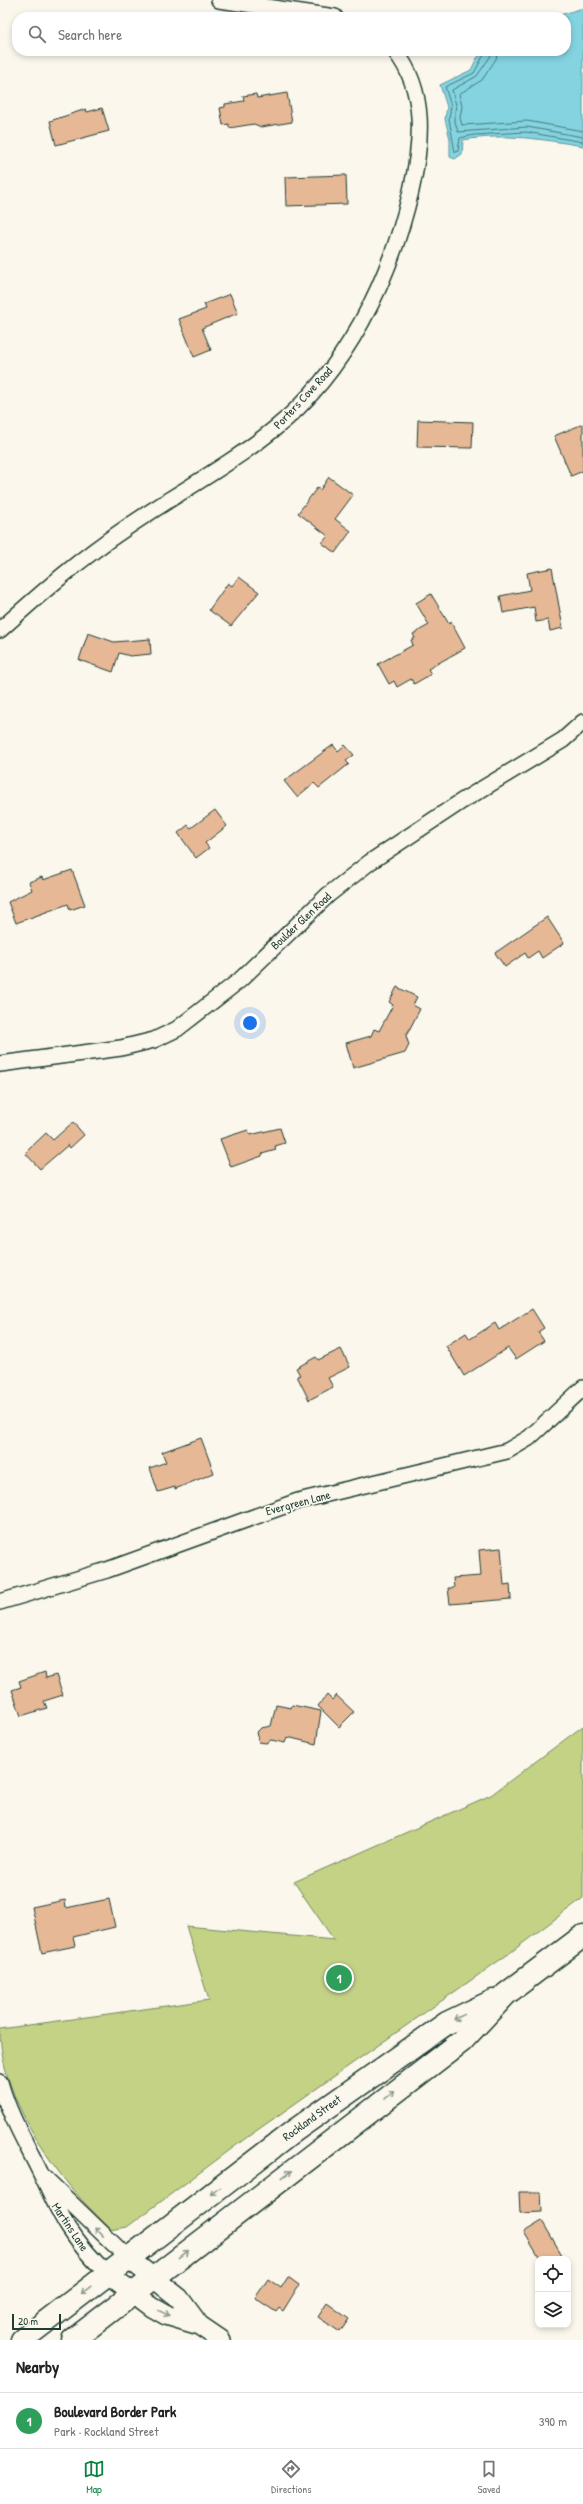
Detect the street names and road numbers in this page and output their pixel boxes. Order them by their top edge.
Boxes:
street label: Porters Cove Road [269,363,336,433]
street label: Boulder Glen Road [267,888,335,953]
street label: Evergreen Lane [264,1486,332,1519]
street label: Rockland Street [279,2090,345,2145]
street label: Martins Lane [48,2199,93,2255]

